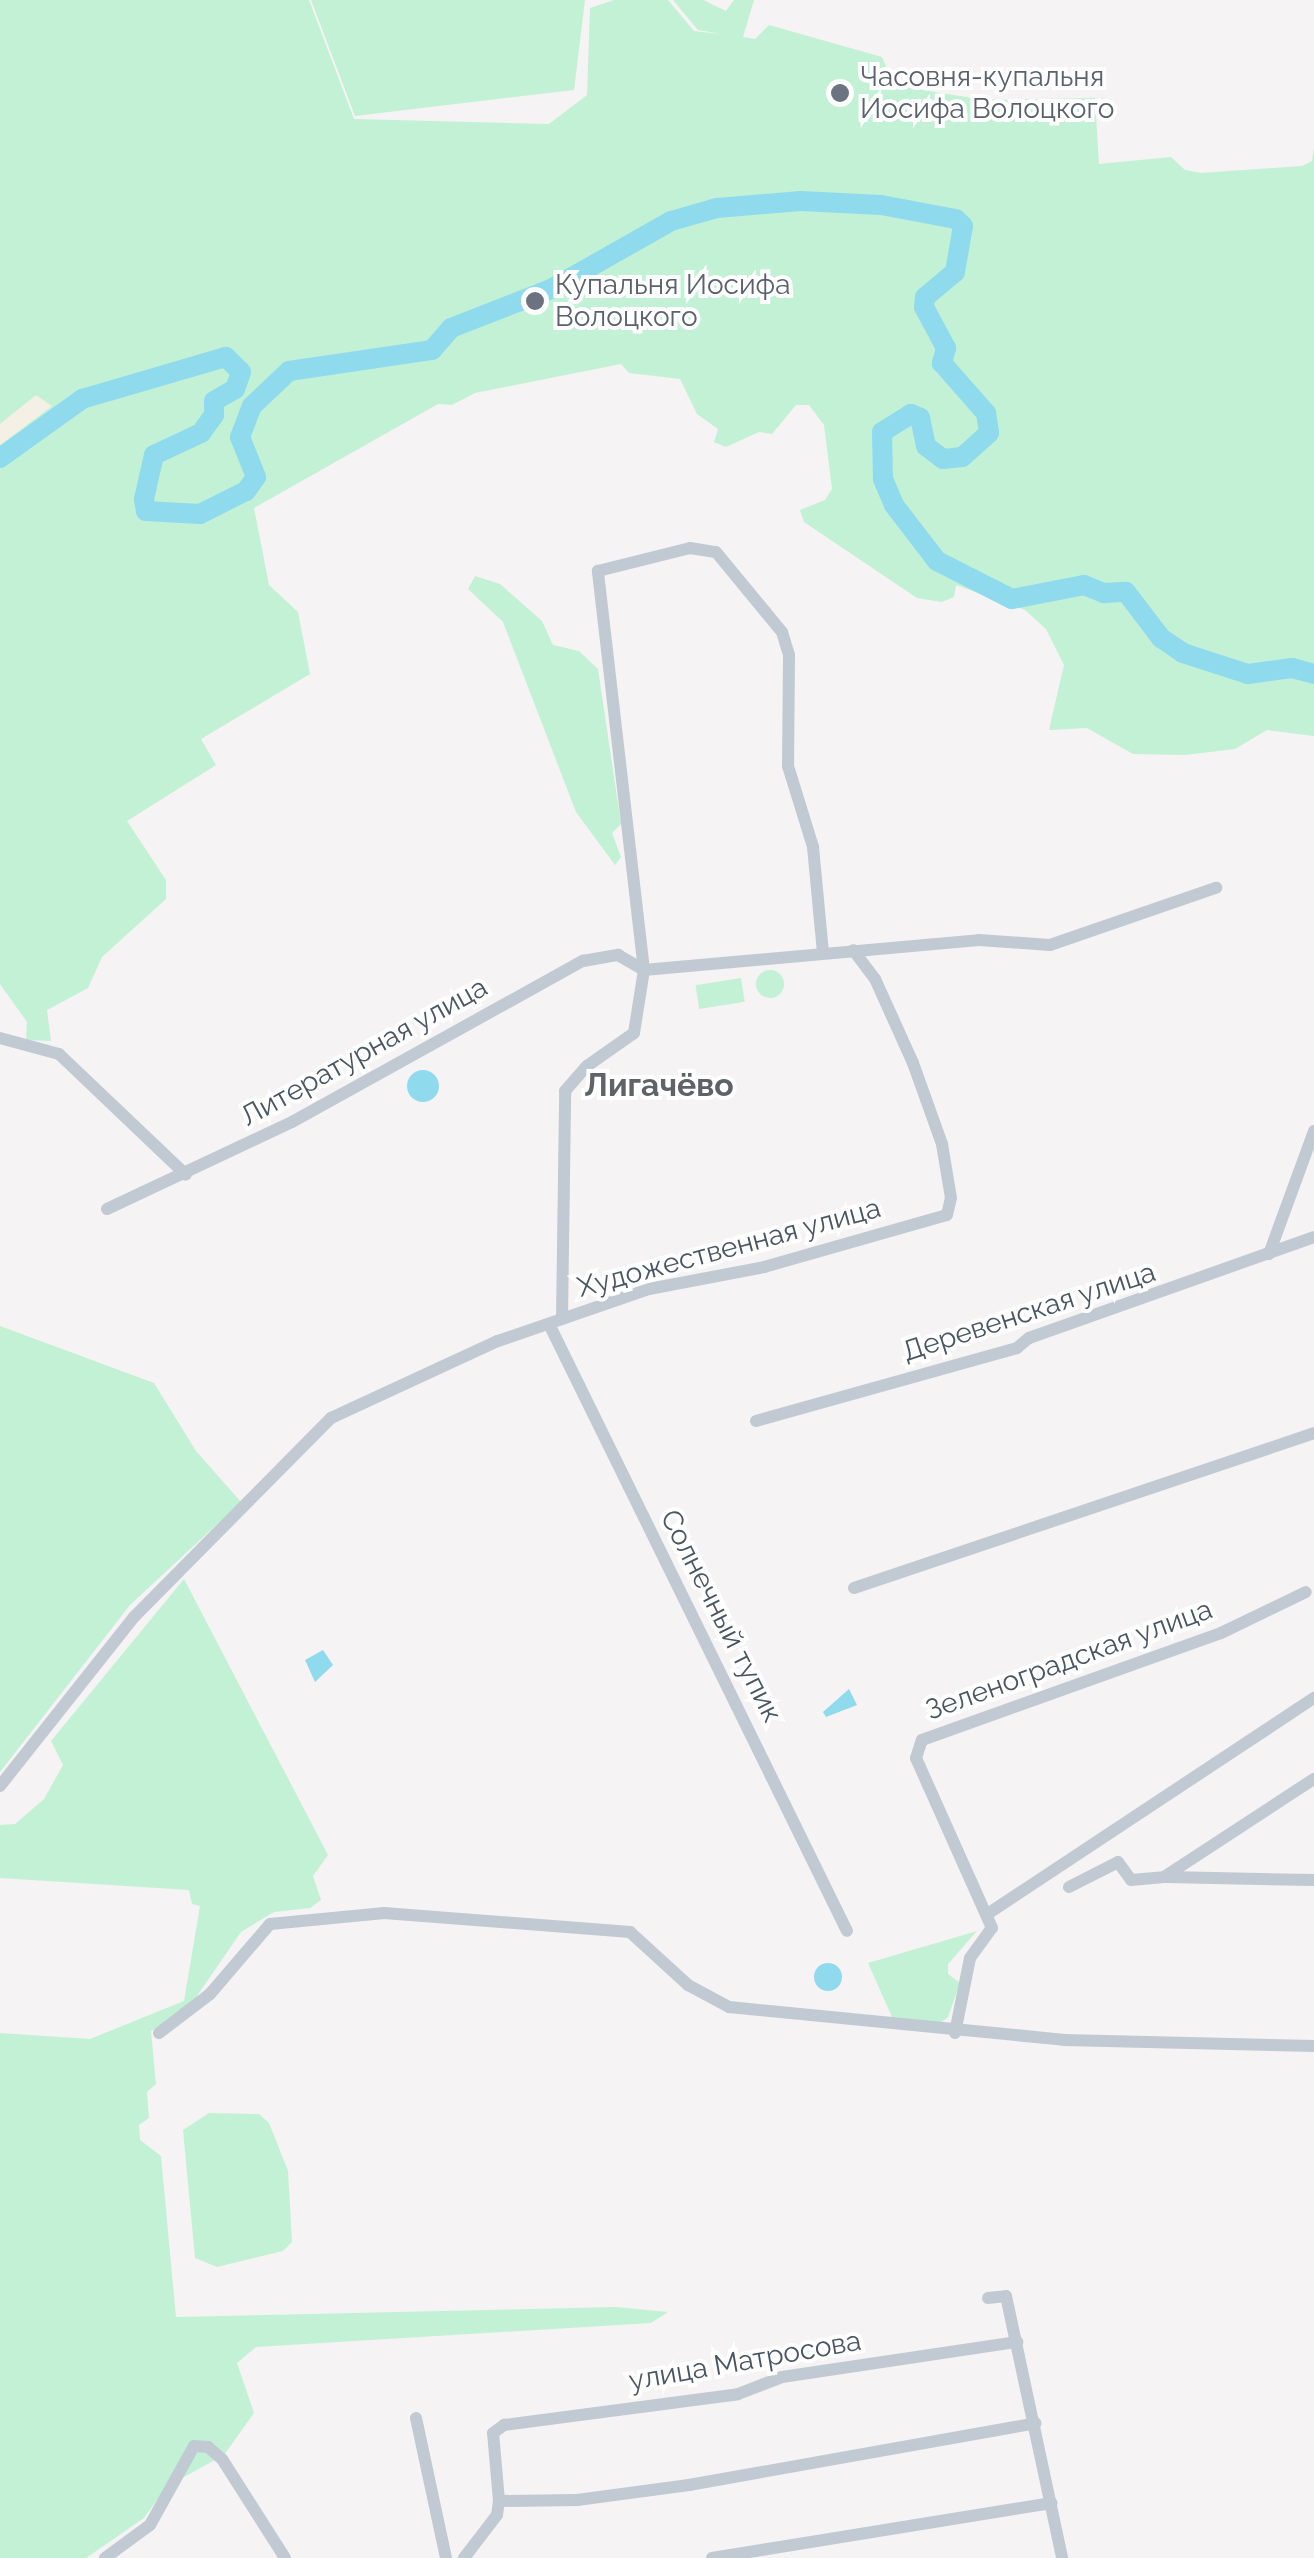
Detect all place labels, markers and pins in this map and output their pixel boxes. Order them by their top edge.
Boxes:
place label: Часовня-купальня Иосифа Волоцкого [860,60,1114,126]
marker: Часовня-купальня Иосифа Волоцкого [829,82,851,104]
place label: Купальня Иосифа Волоцкого [555,268,790,334]
marker: Купальня Иосифа Волоцкого [524,290,546,312]

